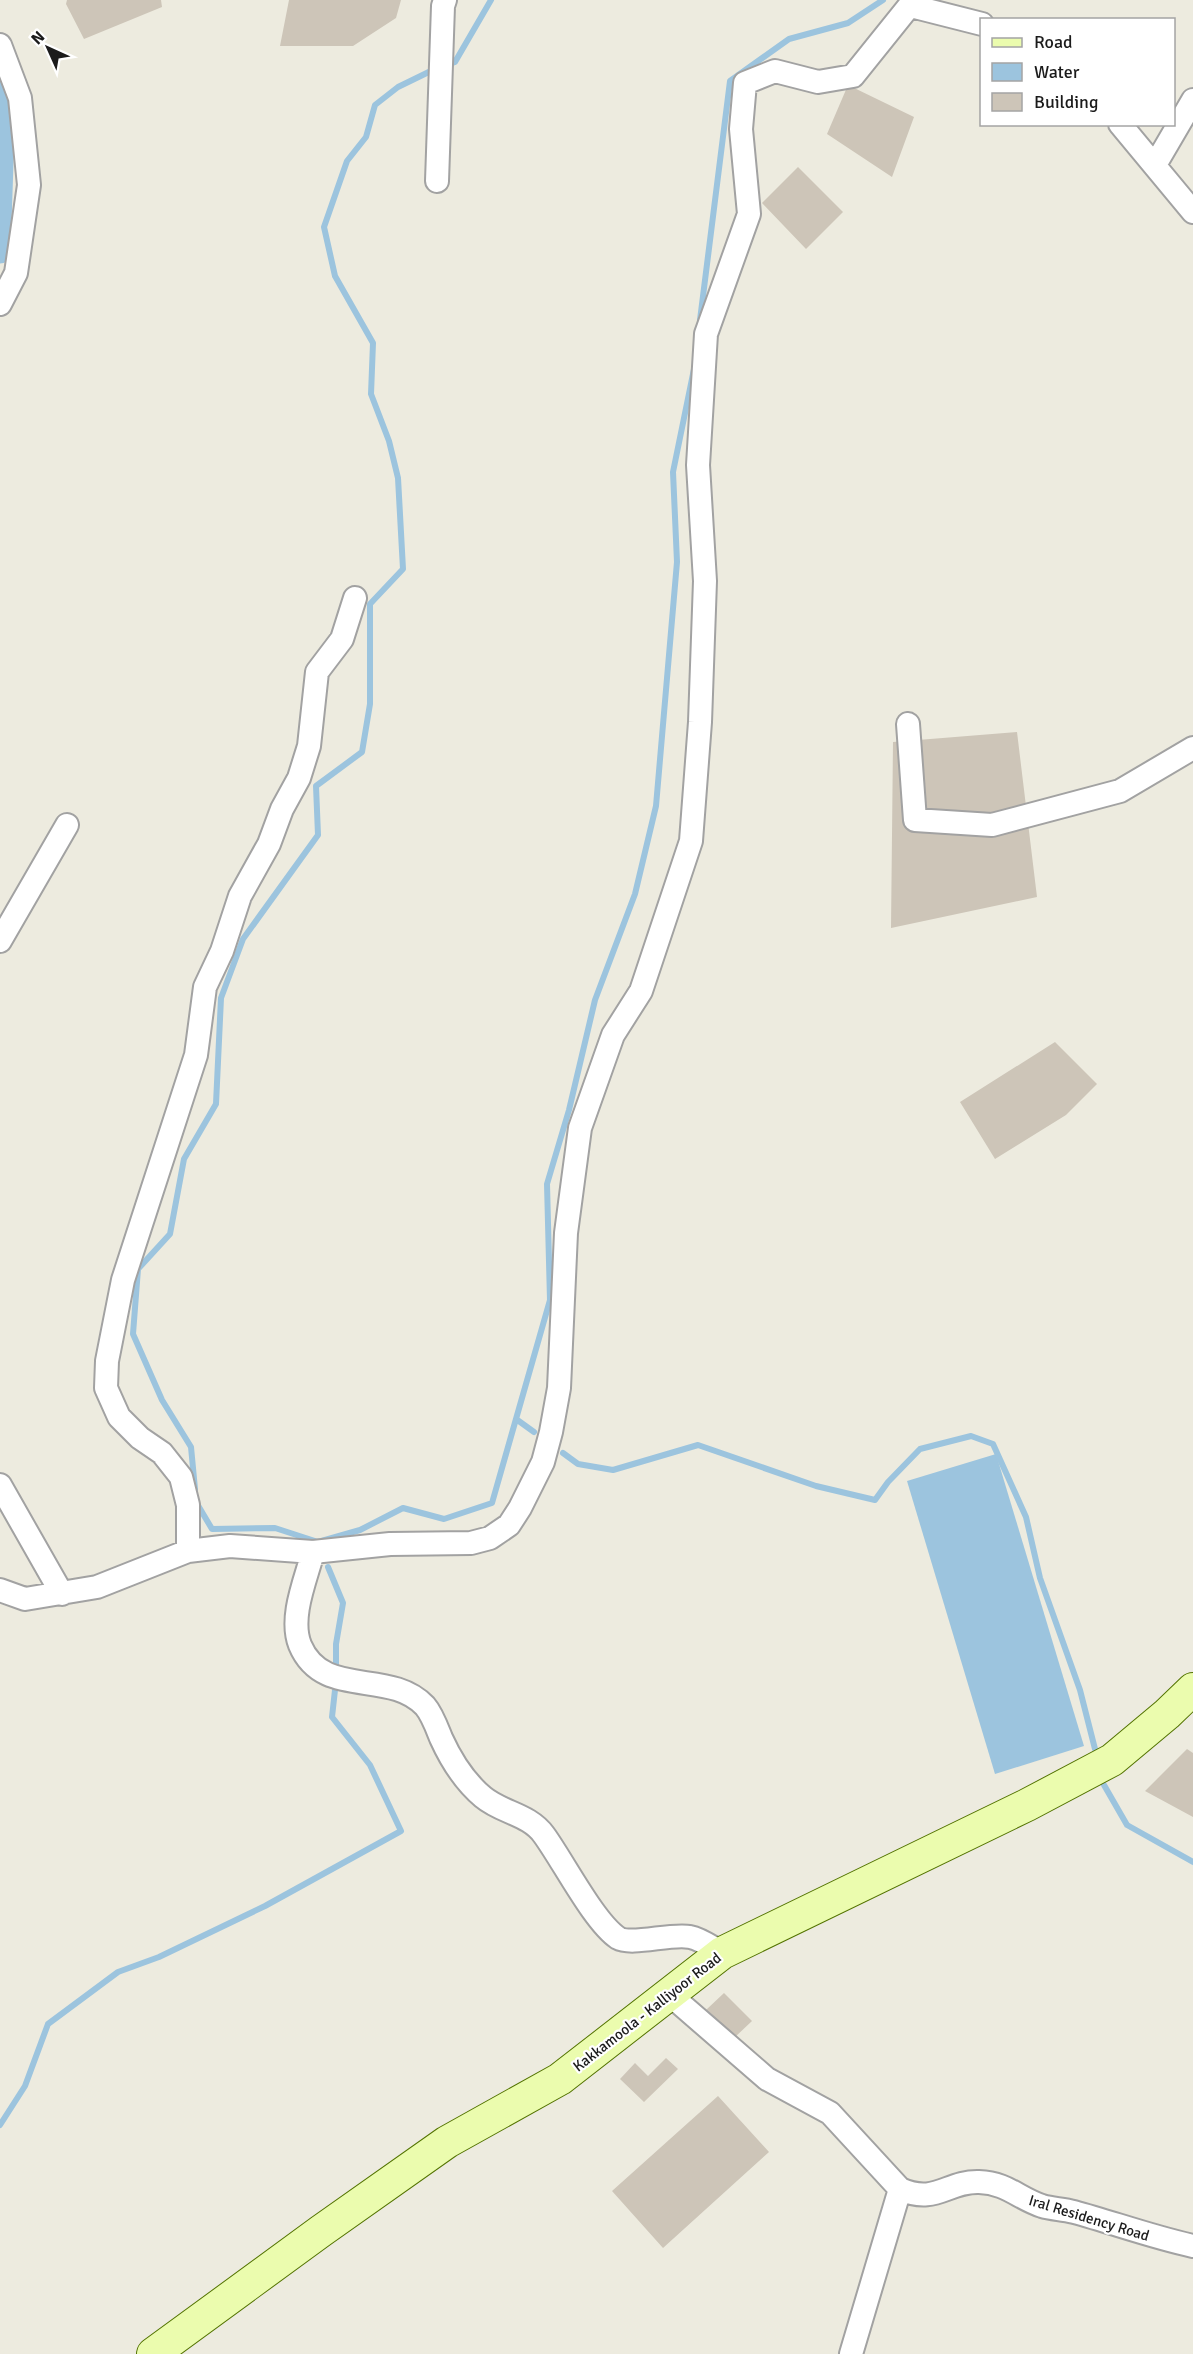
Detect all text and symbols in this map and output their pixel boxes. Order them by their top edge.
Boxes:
north arrow [18,18,78,78]
legend [980,18,1175,126]
text: N [27,27,49,49]
text: Road [1034,31,1073,53]
text: Water [1034,61,1080,83]
text: Building [1034,91,1098,113]
street label: Kakkamoola - Kalliyoor Road [569,1949,725,2075]
street label: Iral Residency Road [1026,2191,1152,2245]

